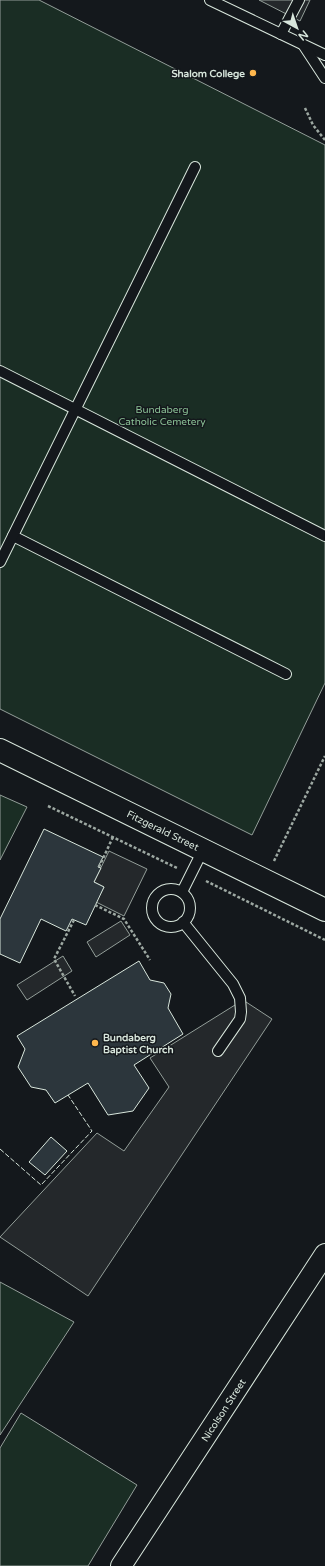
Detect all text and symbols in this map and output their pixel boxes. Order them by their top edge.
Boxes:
north arrow [277,8,317,48]
text: N [296,27,311,43]
place label: Shalom College [171,68,245,80]
marker: Shalom College [248,68,258,78]
park label: Bundaberg Catholic Cemetery [118,404,206,428]
street label: Fitzgerald Street [125,808,201,854]
place label: Bundaberg Baptist Church [103,1032,174,1056]
marker: Bundaberg Baptist Church [90,1038,100,1048]
street label: Nicolson Street [199,1377,249,1444]

